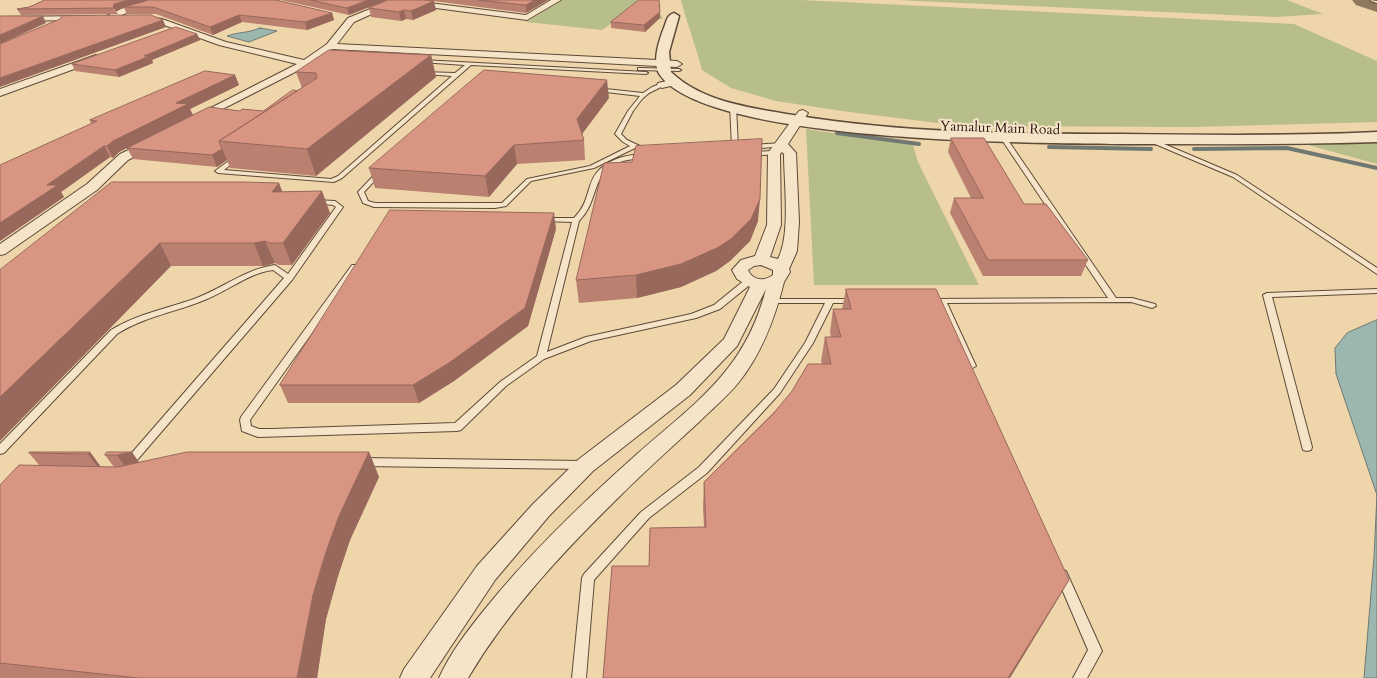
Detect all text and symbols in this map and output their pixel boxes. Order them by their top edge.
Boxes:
street label: Yamalur Main Road [940,119,1060,139]

